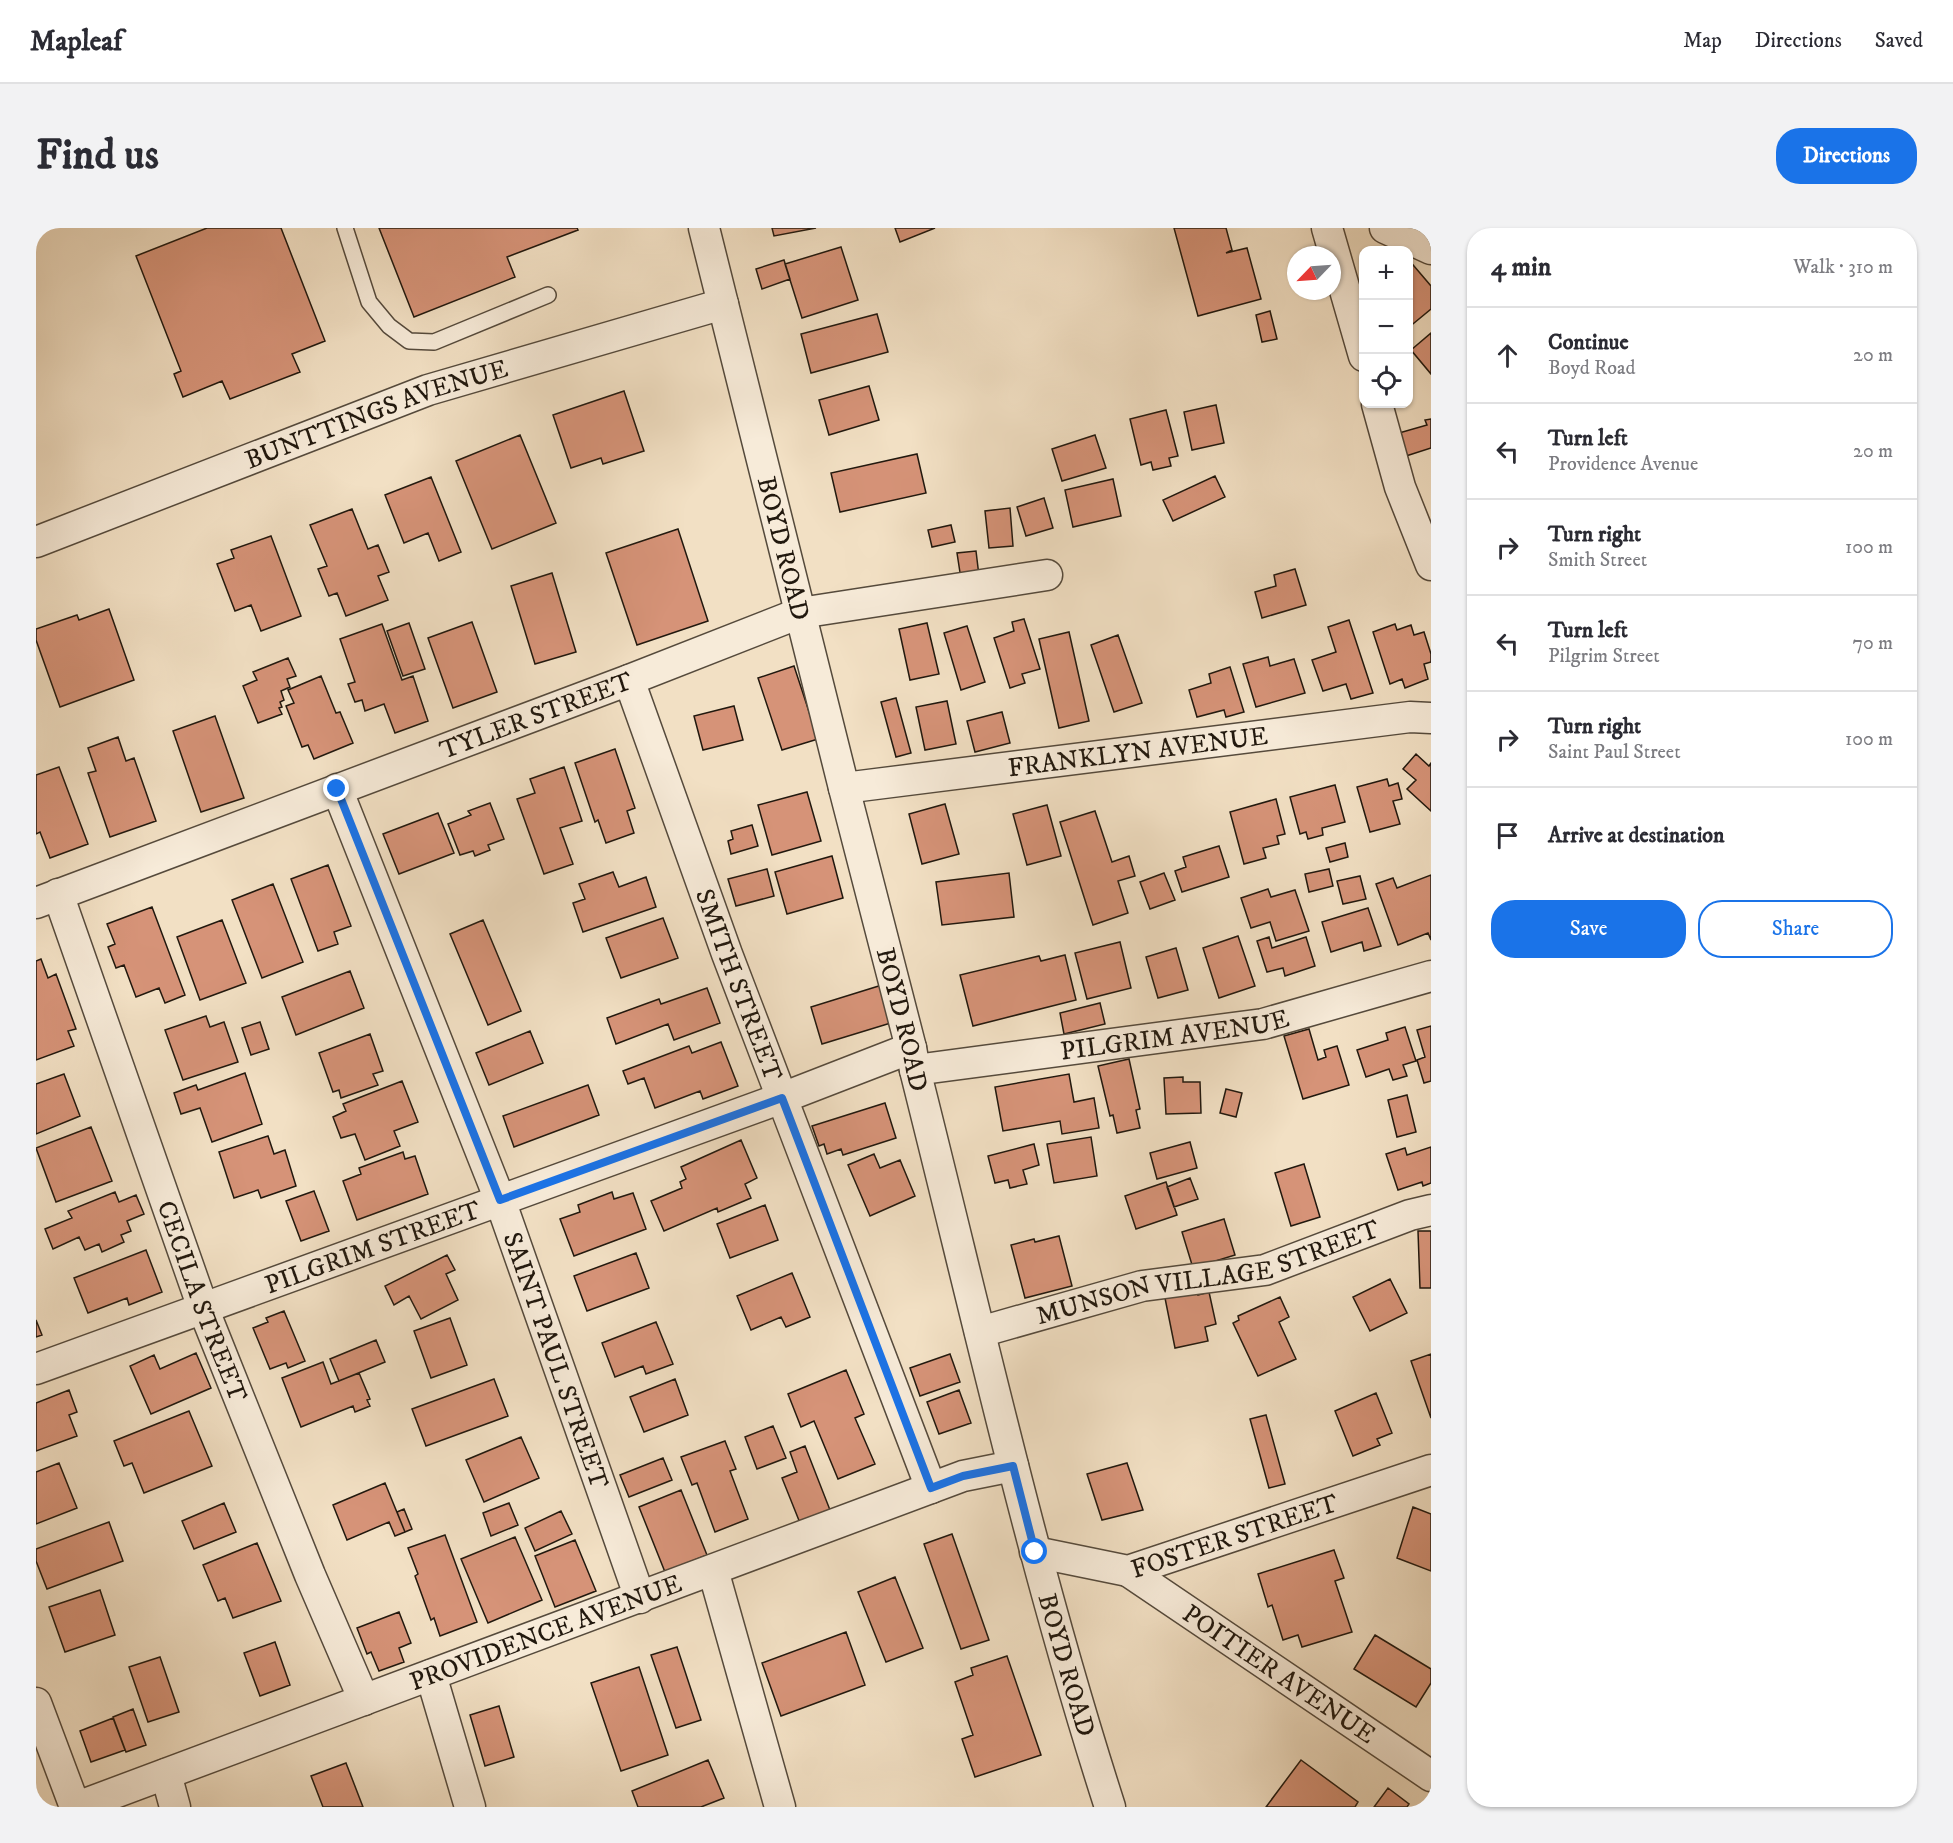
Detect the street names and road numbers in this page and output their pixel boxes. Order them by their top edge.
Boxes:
street label: BUNTTINGS AVENUE [241,353,512,477]
street label: BOYD ROAD [749,473,816,624]
street label: TYLER STREET [435,665,638,768]
street label: FRANKLYN AVENUE [1006,720,1270,785]
street label: SMITH STREET [687,885,789,1086]
street label: BOYD ROAD [868,944,935,1095]
street label: PILGRIM AVENUE [1058,1002,1293,1069]
street label: PILGRIM STREET [261,1194,486,1302]
street label: CECILA STREET [149,1197,254,1407]
street label: MUNSON VILLAGE STREET [1032,1213,1385,1333]
street label: SAINT PAUL STREET [495,1228,615,1494]
street label: FOSTER STREET [1127,1487,1343,1587]
street label: PROVIDENCE AVENUE [405,1568,687,1699]
street label: BOYD ROAD [1030,1590,1102,1741]
street label: POITIER AVENUE [1176,1598,1382,1752]

